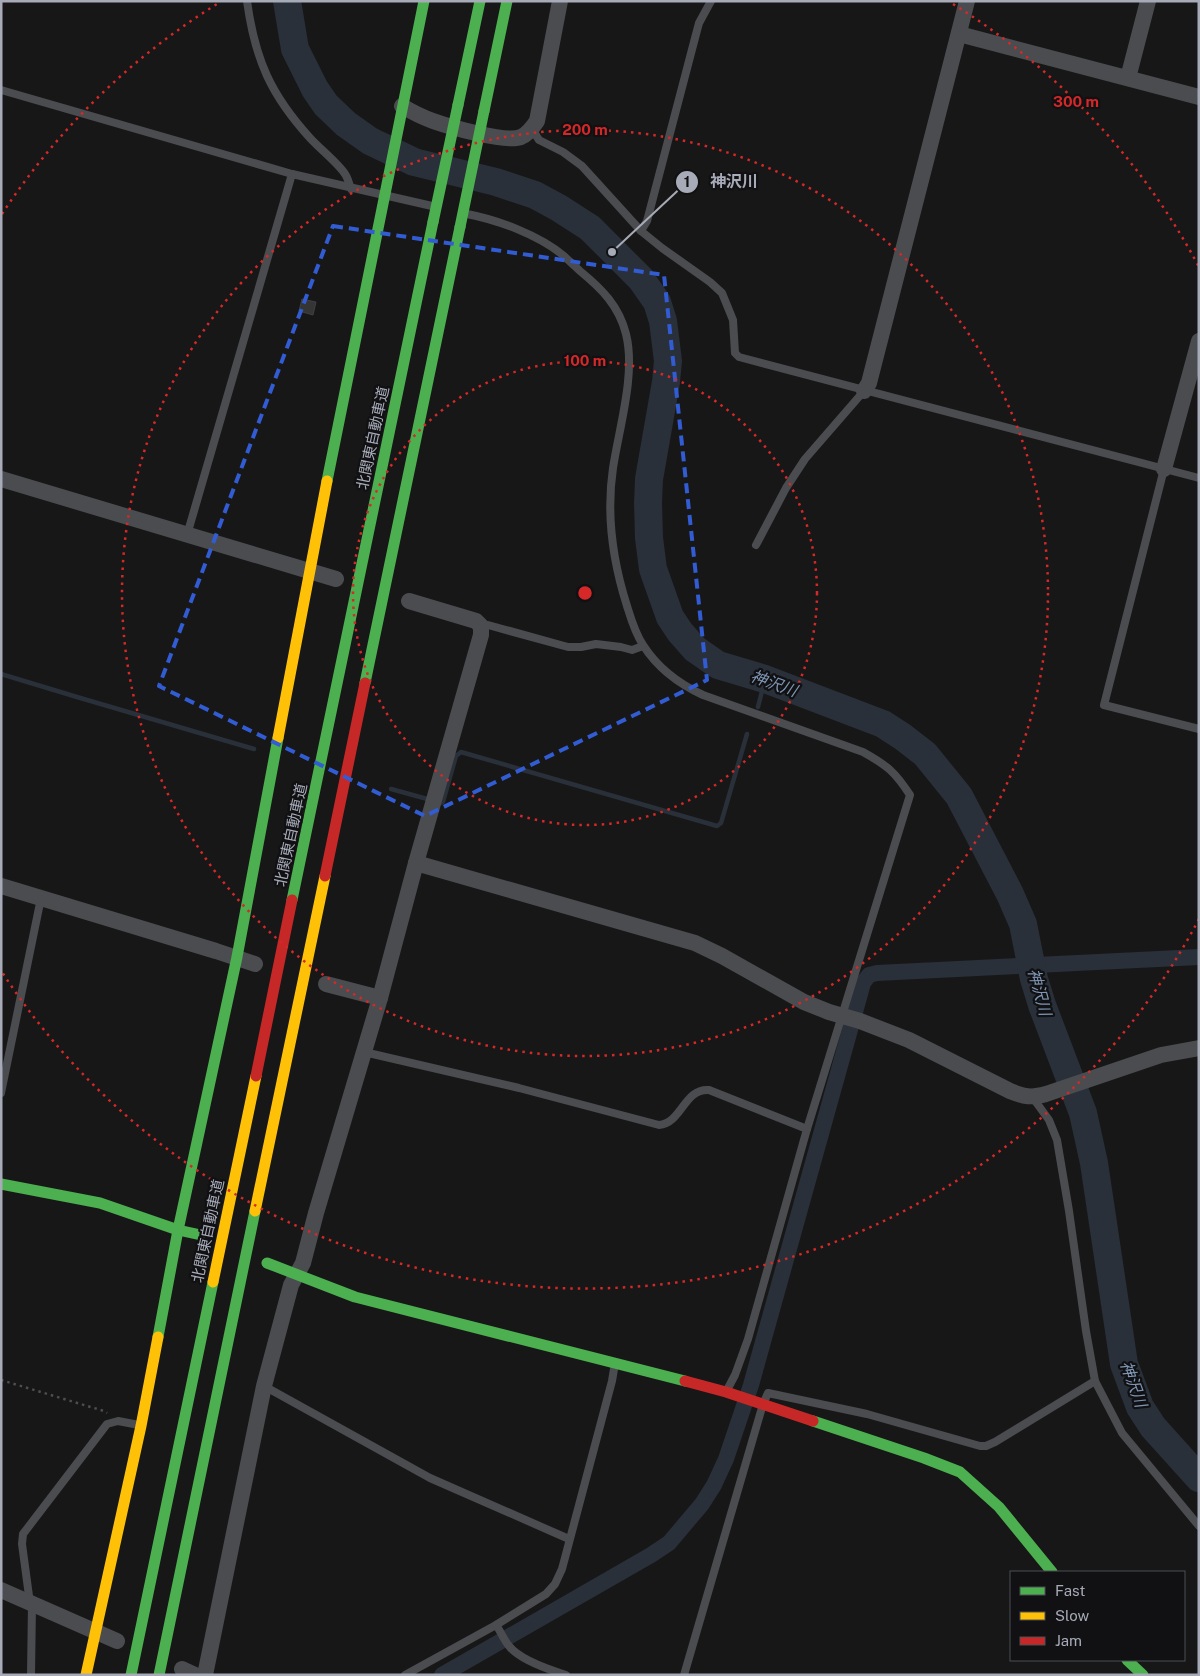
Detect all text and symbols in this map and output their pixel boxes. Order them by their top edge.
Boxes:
text: 300 m [1053,93,1099,110]
text: 200 m [562,121,608,138]
callout: 神沢川 [675,166,768,197]
text: 神沢川 [710,172,758,191]
text: 1 [684,173,690,190]
text: 100 m [564,352,606,369]
street label: 北関東自動車道 [353,385,392,491]
centre of rings [576,584,594,602]
water label: 神沢川 [748,666,802,701]
street label: 北関東自動車道 [271,782,310,888]
water label: 神沢川 [1024,966,1055,1020]
street label: 北関東自動車道 [188,1178,227,1284]
water label: 神沢川 [1116,1358,1151,1412]
legend [1010,1571,1185,1661]
text: Fast [1055,1582,1085,1599]
text: Slow [1055,1607,1090,1624]
text: Jam [1055,1632,1082,1649]

